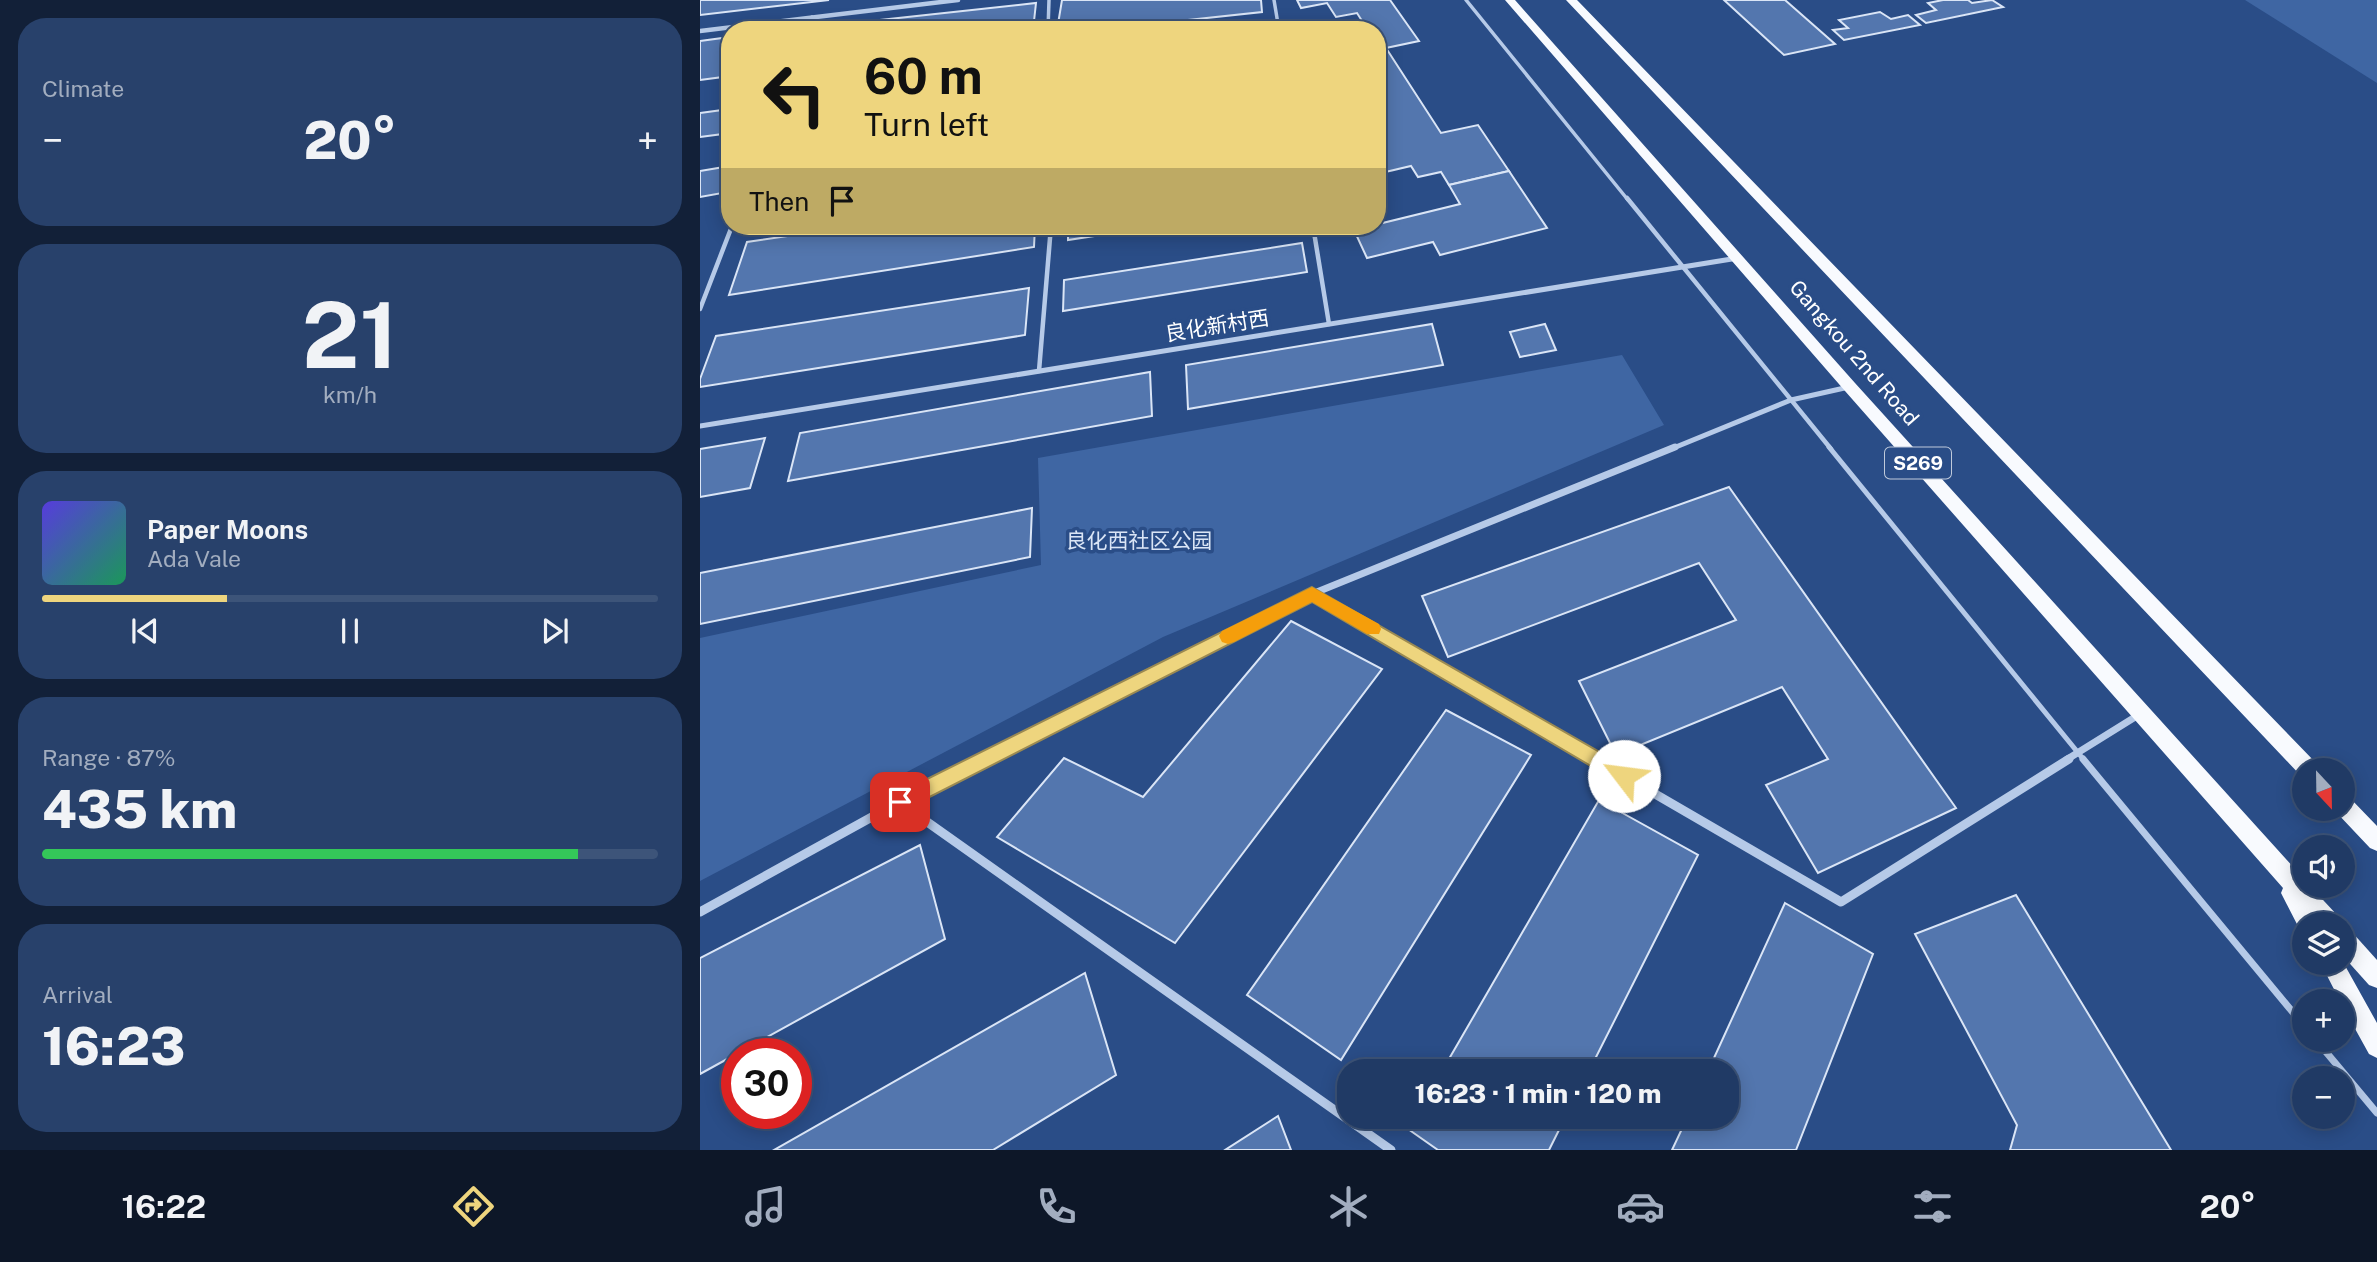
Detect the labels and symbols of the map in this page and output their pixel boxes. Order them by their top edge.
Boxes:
street label: Gangkou 2nd Road [1784,275,1924,431]
street label: 良化新村西 [1163,305,1271,346]
road number: S269 [1885,447,1951,478]
park label: 良化西社区公园 [1066,528,1213,553]
position arrow [1587,739,1661,813]
north arrow [2292,758,2356,821]
pin [870,772,930,832]
speed limit sign: 30 [721,1038,812,1129]

